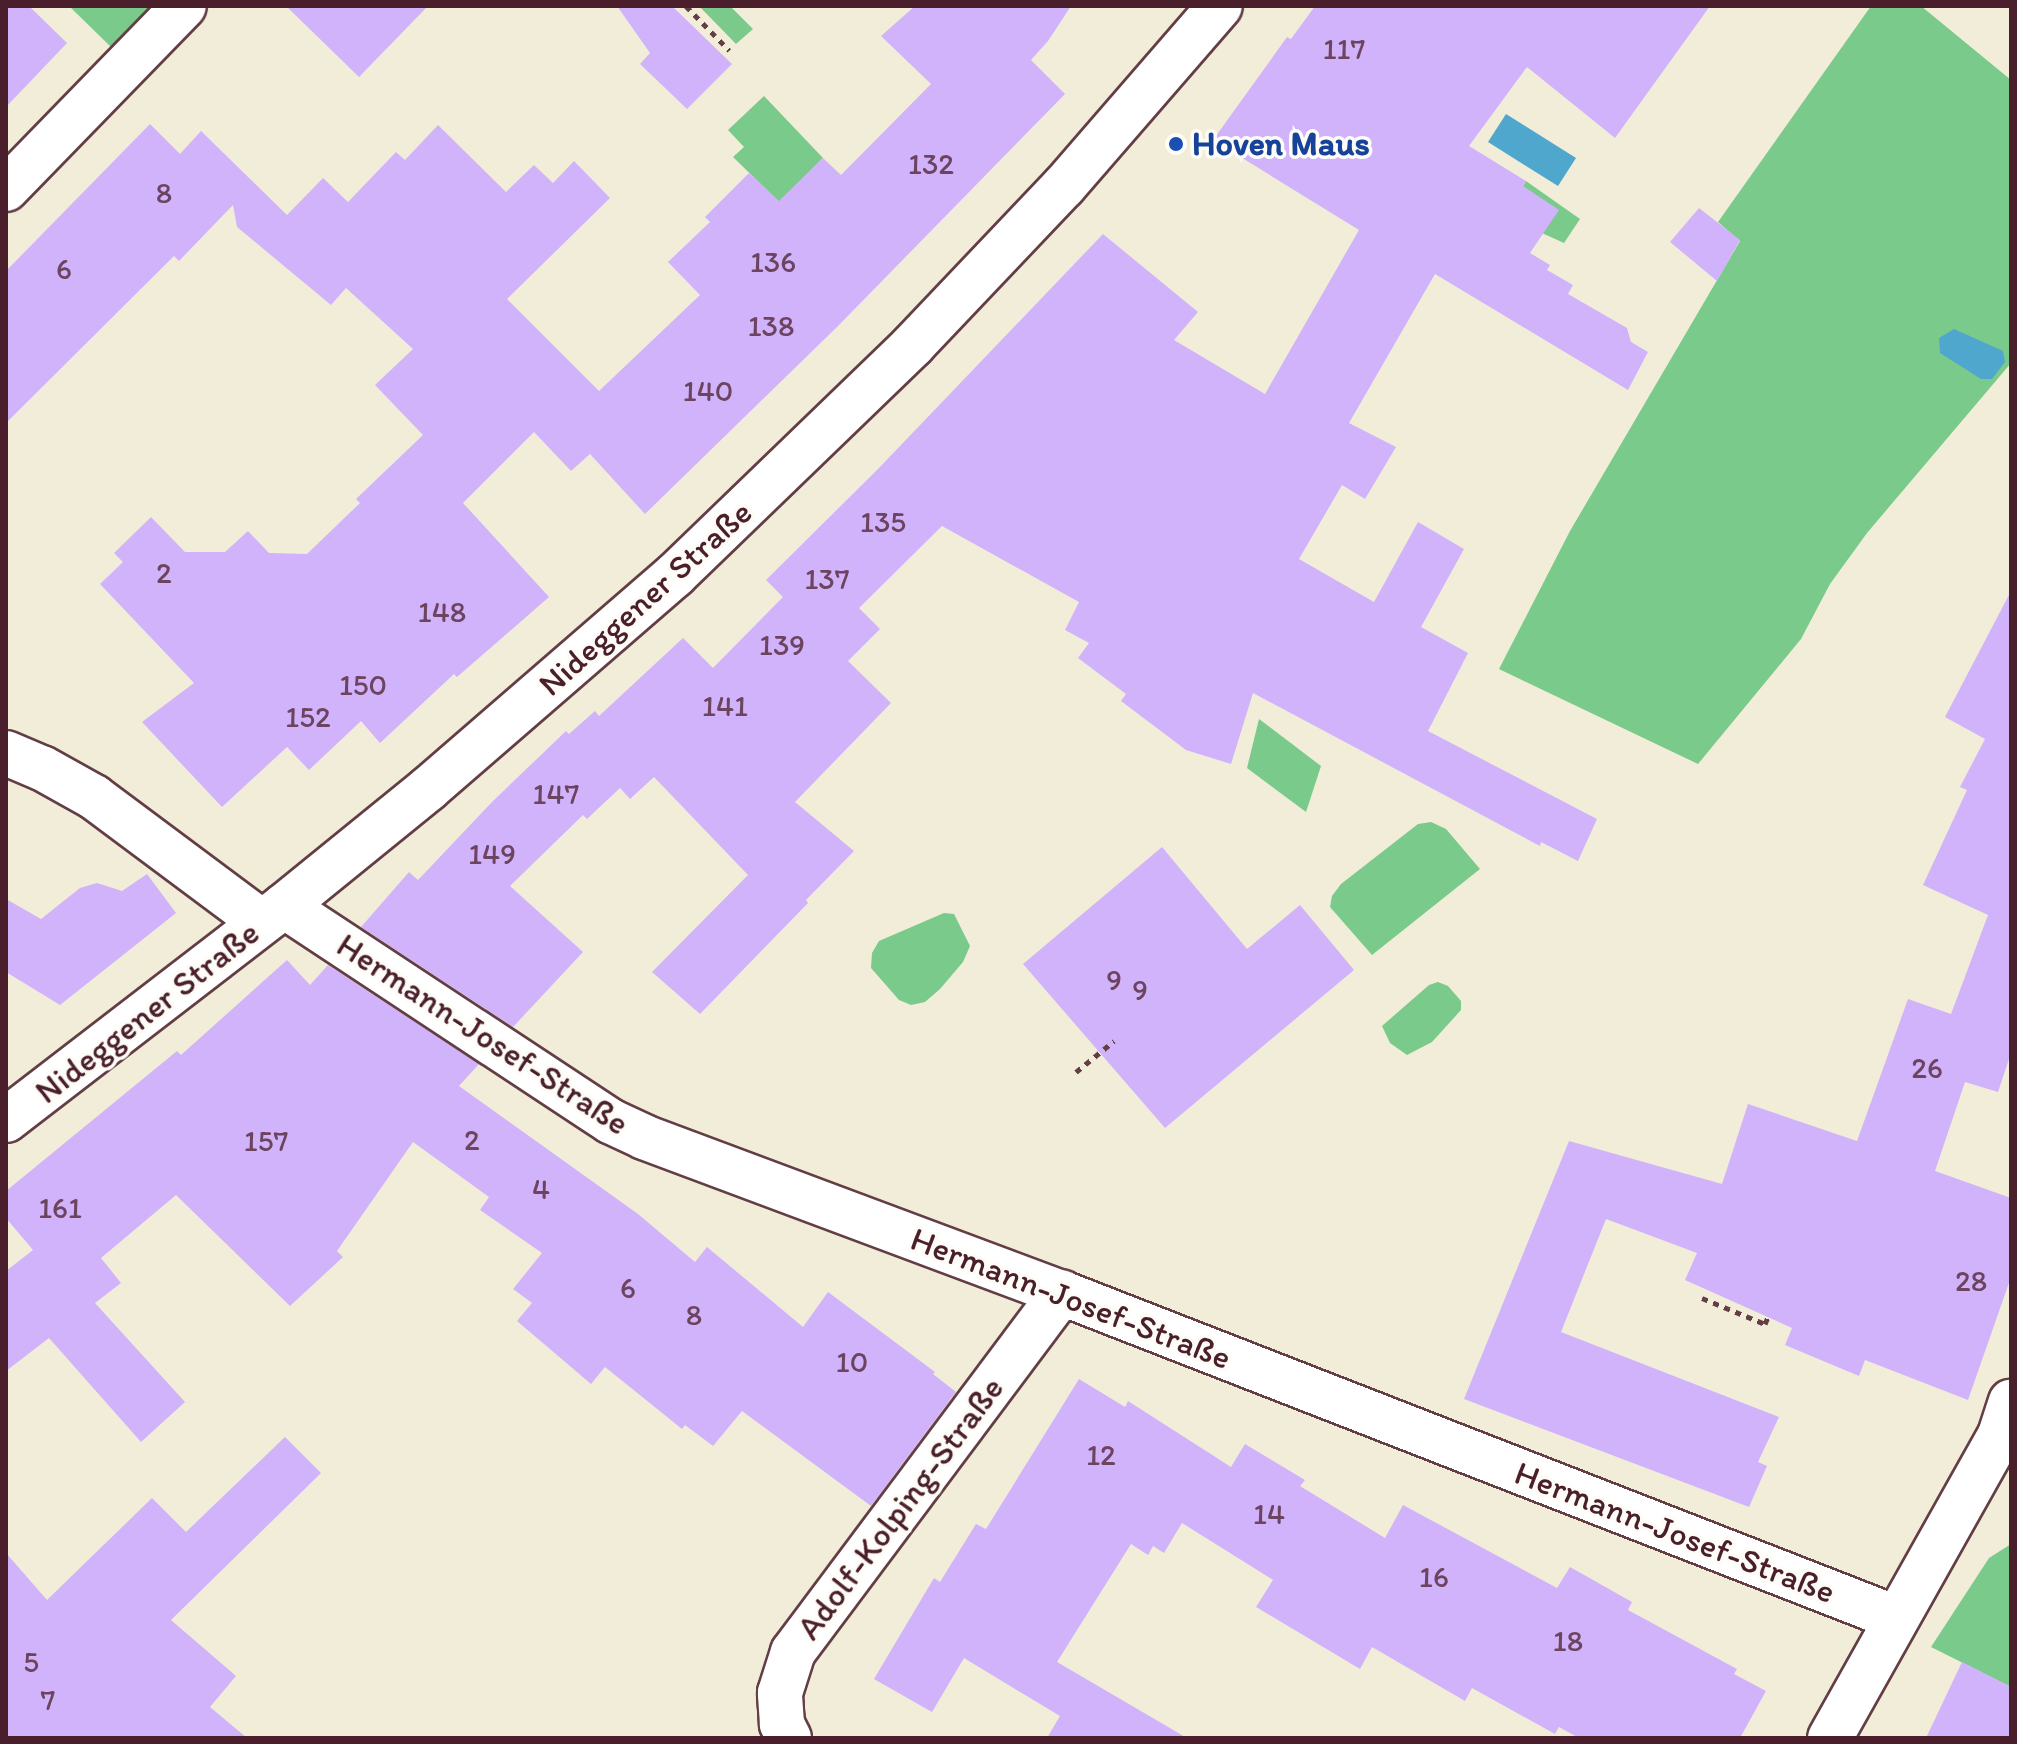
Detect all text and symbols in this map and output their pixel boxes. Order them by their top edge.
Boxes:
house number: 117 [1323,31,1365,67]
place label: Hoven Maus [1192,124,1369,164]
marker: Hoven Maus [1167,135,1185,153]
house number: 132 [908,146,954,182]
house number: 8 [156,175,172,211]
house number: 136 [750,244,796,280]
house number: 6 [56,251,72,287]
house number: 138 [748,308,794,344]
house number: 140 [683,373,733,409]
street label: Nideggener Straße [530,492,760,704]
house number: 135 [860,504,906,540]
house number: 2 [156,555,172,591]
house number: 137 [804,561,850,597]
house number: 148 [418,594,466,630]
house number: 139 [759,627,805,663]
house number: 150 [339,667,387,703]
house number: 141 [702,688,748,724]
house number: 152 [285,699,331,735]
house number: 147 [533,776,579,812]
house number: 149 [468,836,516,872]
street label: Nideggener Straße [27,912,267,1112]
street label: Hermann-Josef-Straße [329,924,637,1144]
house number: 9 [1106,962,1122,998]
house number: 9 [1132,972,1148,1008]
house number: 26 [1911,1050,1943,1086]
house number: 2 [464,1122,480,1158]
house number: 157 [244,1123,288,1159]
house number: 4 [532,1171,550,1207]
house number: 161 [38,1190,82,1226]
street label: Hermann-Josef-Straße [905,1218,1237,1378]
house number: 28 [1955,1263,1987,1299]
house number: 6 [620,1270,636,1306]
house number: 8 [686,1297,702,1333]
house number: 10 [836,1344,868,1380]
street label: Adolf-Kolping-Straße [788,1369,1012,1647]
house number: 12 [1086,1437,1116,1473]
street label: Hermann-Josef-Straße [1509,1452,1841,1612]
house number: 14 [1253,1496,1285,1532]
house number: 16 [1419,1559,1449,1595]
house number: 18 [1553,1623,1583,1659]
house number: 5 [23,1644,39,1680]
house number: 7 [41,1682,55,1718]

